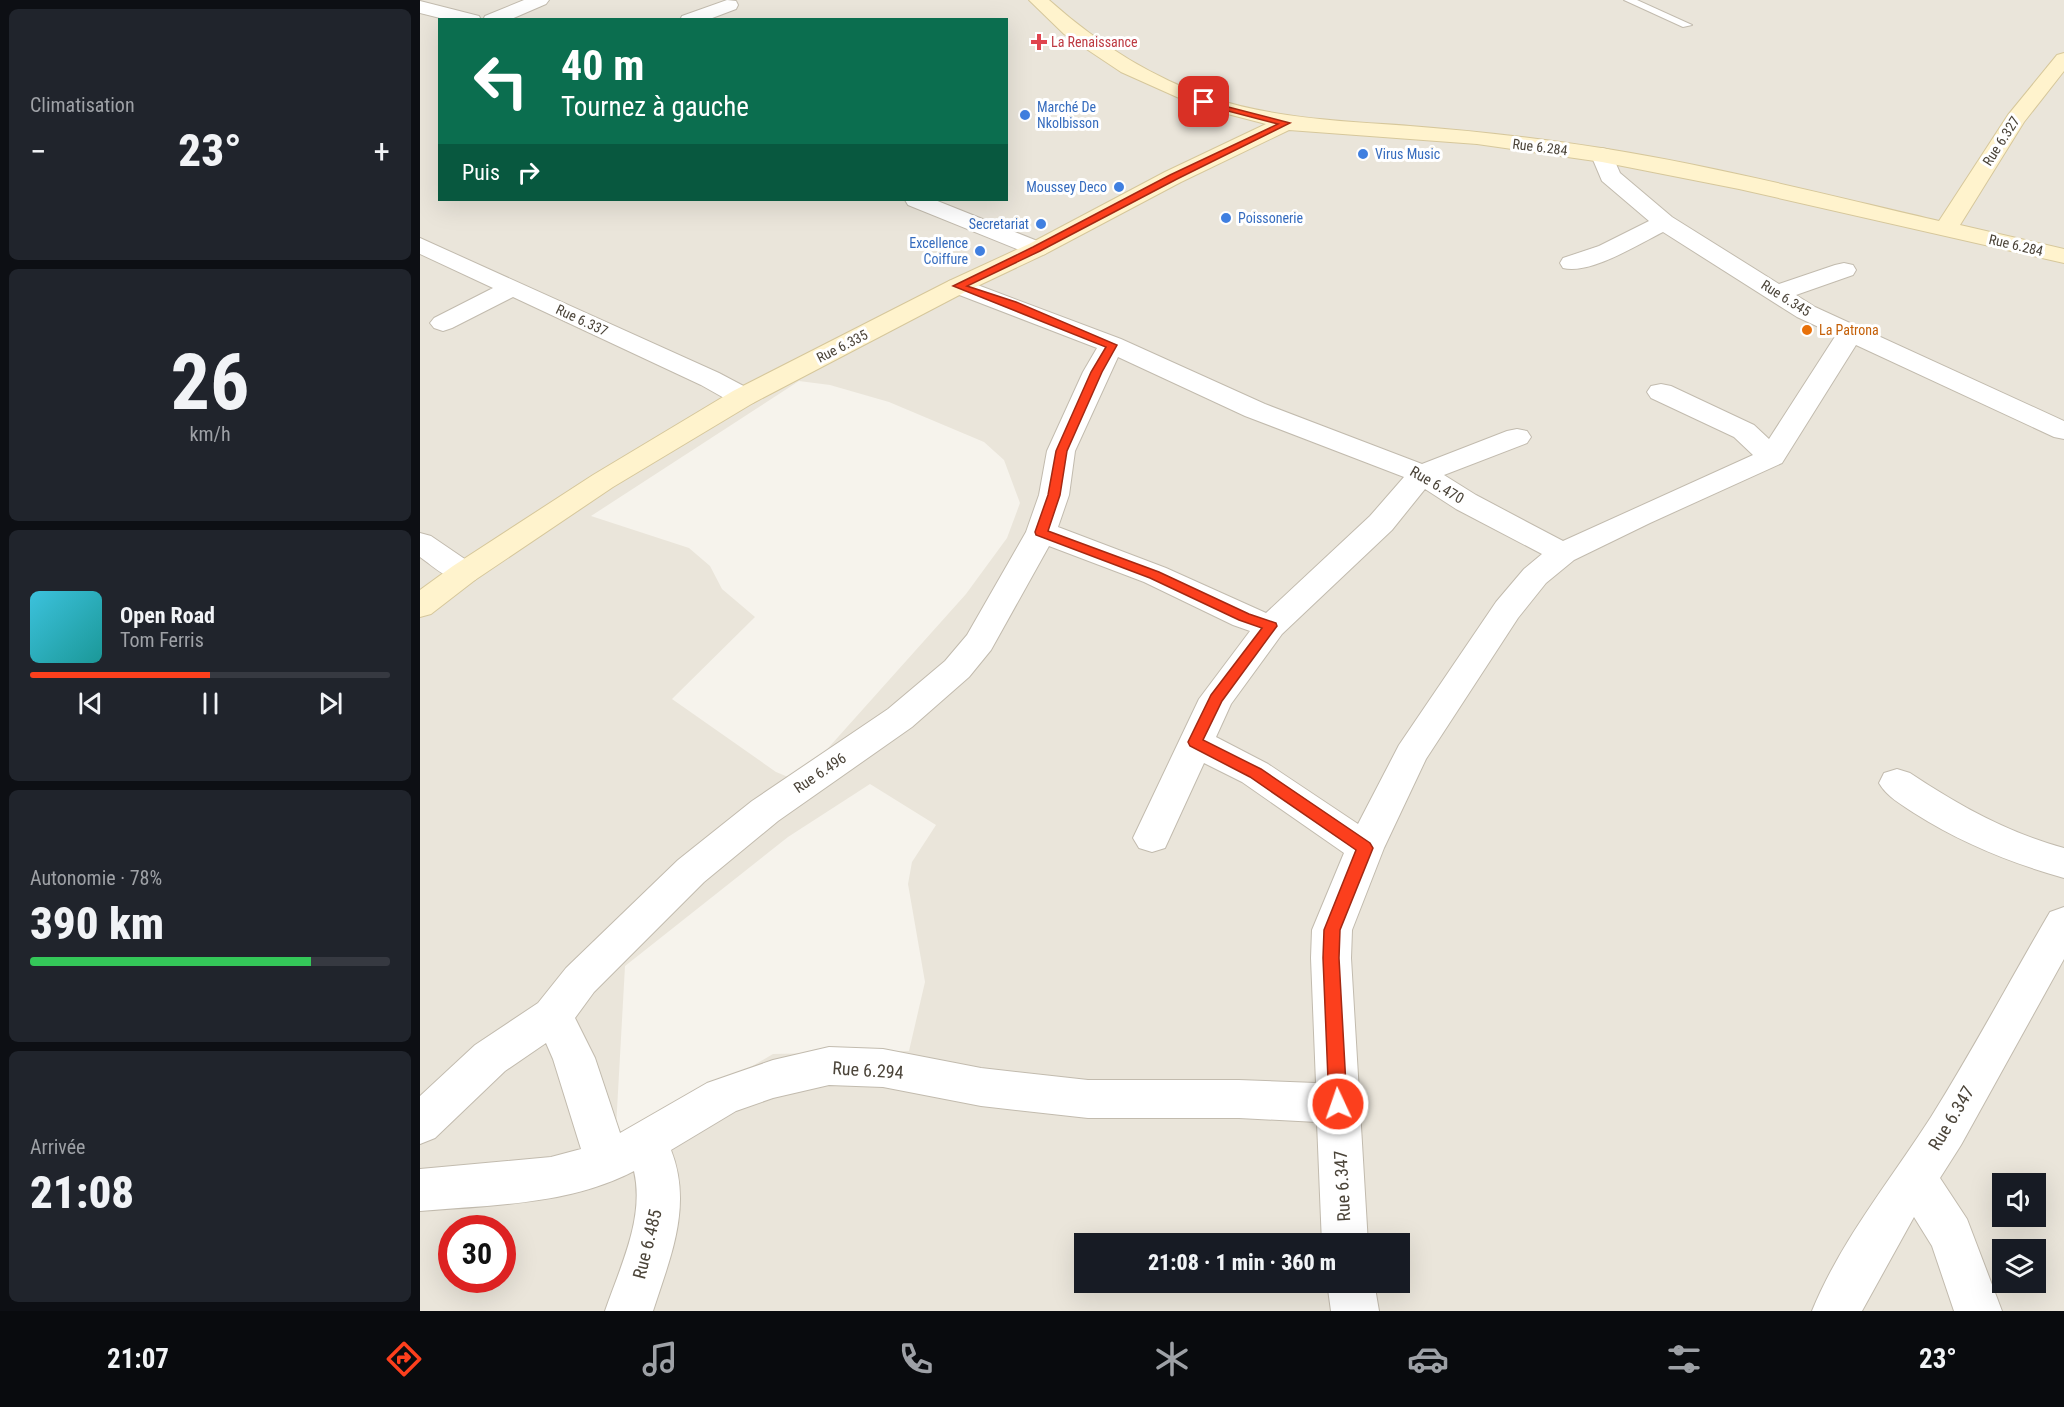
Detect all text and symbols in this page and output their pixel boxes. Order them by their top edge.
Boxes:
place label: La Renaissance [1051,34,1138,50]
marker: La Renaissance [1032,35,1046,49]
text: 40 m [561,41,644,90]
icon: left [462,42,540,120]
pin [1178,76,1229,127]
icon: arrive [1187,85,1220,118]
text: Tournez à gauche [561,91,749,123]
text: Climatisation [30,93,135,117]
place label: Marché De Nkolbisson [1037,99,1099,131]
marker: Marché De Nkolbisson [1018,108,1032,122]
street label: Rue 6.327 [1979,113,2023,169]
text: 23° [178,124,242,177]
text: − [30,132,47,171]
text: + [374,132,390,171]
street label: Rue 6.284 [1512,136,1569,158]
place label: Virus Music [1375,146,1440,162]
marker: Virus Music [1356,147,1370,161]
icon: right [512,156,545,189]
text: Puis [462,160,500,185]
place label: Moussey Deco [1026,179,1107,195]
marker: Moussey Deco [1112,180,1126,194]
place label: Poissonerie [1238,210,1304,226]
marker: Poissonerie [1219,211,1233,225]
place label: Secretariat [969,216,1029,232]
marker: Secretariat [1034,217,1048,231]
street label: Rue 6.284 [1987,231,2045,259]
place label: Excellence Coiffure [909,235,968,267]
marker: Excellence Coiffure [973,244,987,258]
street label: Rue 6.345 [1758,277,1814,319]
street label: Rue 6.337 [554,301,611,339]
place label: La Patrona [1819,322,1879,338]
marker: La Patrona [1800,323,1814,337]
street label: Rue 6.335 [814,326,870,366]
text: 26 [171,337,249,428]
text: km/h [189,422,231,446]
street label: Rue 6.470 [1407,462,1467,508]
text: Open Road [120,603,215,628]
text: Tom Ferris [120,628,204,652]
icon: previous [74,687,107,720]
icon: pause [194,687,227,720]
icon: next [314,687,347,720]
street label: Rue 6.496 [790,749,850,797]
text: Autonomie · 78% [30,866,162,890]
text: 390 km [30,897,164,950]
street label: Rue 6.294 [832,1057,904,1083]
position arrow [1306,1072,1370,1136]
street label: Rue 6.347 [1924,1082,1978,1154]
text: Arrivée [30,1135,86,1159]
street label: Rue 6.347 [1330,1150,1354,1222]
text: 21:08 [30,1166,134,1219]
map controls [1992,1173,2046,1293]
button: sound [1992,1173,2046,1227]
street label: Rue 6.485 [628,1207,666,1281]
speed limit sign: 30 [438,1215,516,1293]
button: layers [1992,1239,2046,1293]
text: 21:08 · 1 min · 360 m [1148,1250,1336,1275]
icon: directions [383,1338,425,1380]
icon: music [639,1338,681,1380]
icon: phone [895,1338,937,1380]
icon: climate [1151,1338,1193,1380]
icon: car [1407,1338,1449,1380]
icon: filters [1663,1338,1705,1380]
text: 21:07 [107,1343,169,1375]
text: 23° [1919,1343,1957,1375]

